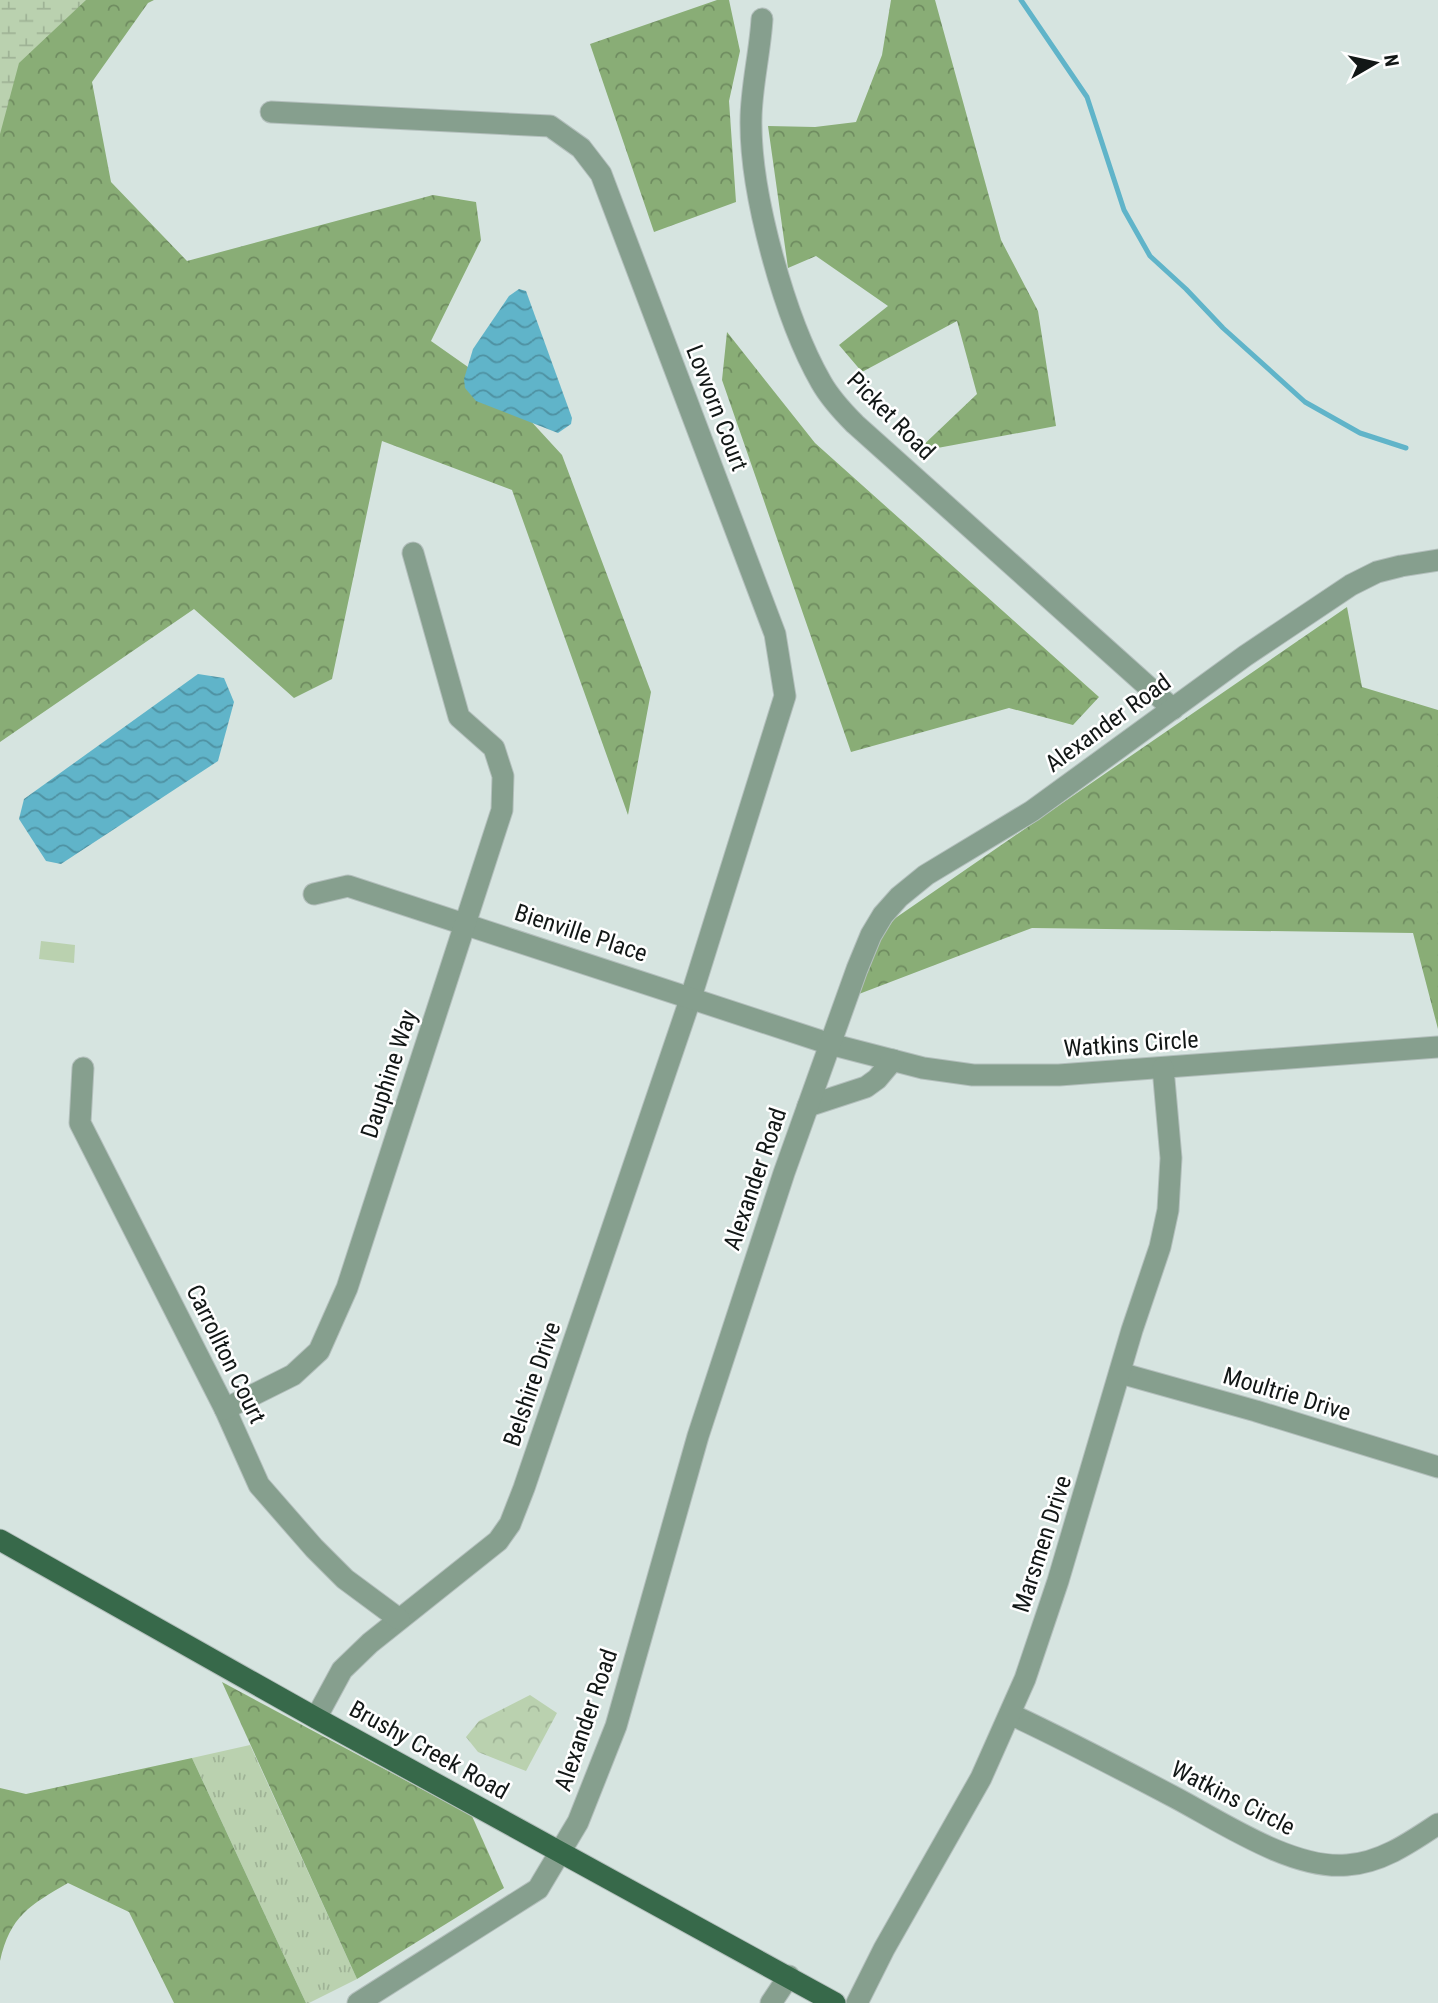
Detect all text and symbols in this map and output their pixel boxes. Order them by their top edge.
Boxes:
north arrow [1340,28,1410,98]
text: N [1379,53,1404,68]
street label: Lovvorn Court [680,341,754,475]
street label: Picket Road [841,366,941,466]
street label: Alexander Road [1040,668,1176,778]
street label: Bienville Place [511,898,651,968]
street label: Dauphine Way [355,1006,423,1142]
street label: Watkins Circle [1063,1025,1199,1063]
street label: Alexander Road [718,1104,792,1254]
street label: Carrollton Court [180,1280,272,1428]
street label: Belshire Drive [498,1318,566,1450]
street label: Moultrie Drive [1220,1361,1354,1427]
street label: Marsmen Drive [1007,1472,1077,1616]
street label: Alexander Road [549,1645,623,1795]
street label: Brushy Creek Road [344,1695,514,1805]
street label: Watkins Circle [1167,1755,1299,1841]

